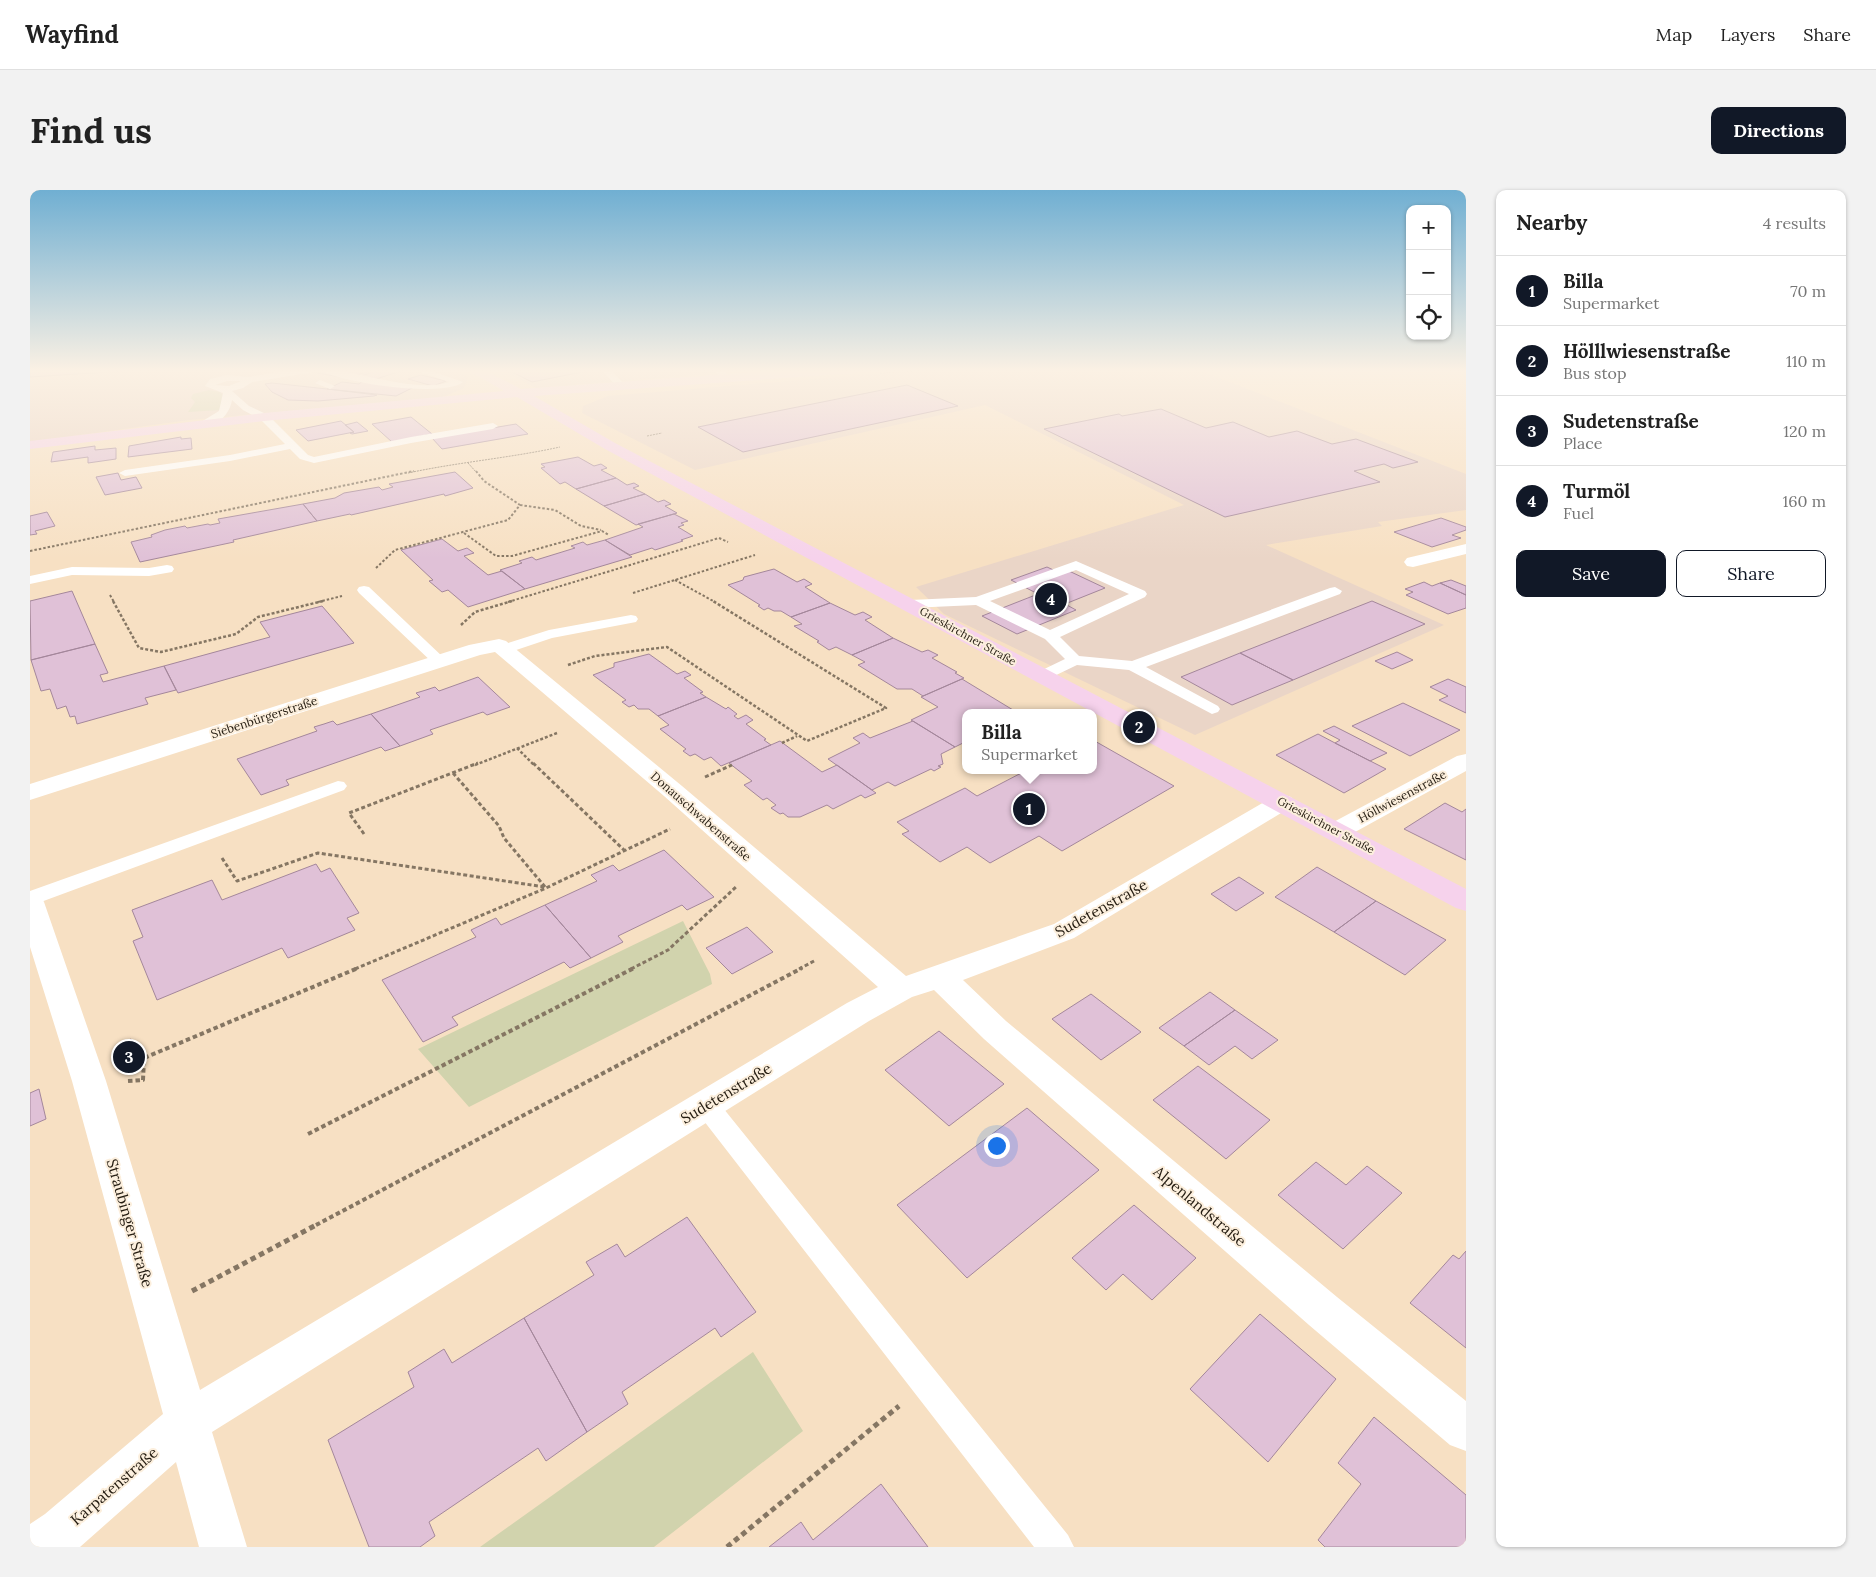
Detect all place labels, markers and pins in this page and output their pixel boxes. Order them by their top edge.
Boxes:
pin: 4 [1035,580,1067,618]
pin: 2 [1123,708,1155,746]
pin: 1 [1013,790,1045,828]
pin: 3 [113,1038,145,1076]

